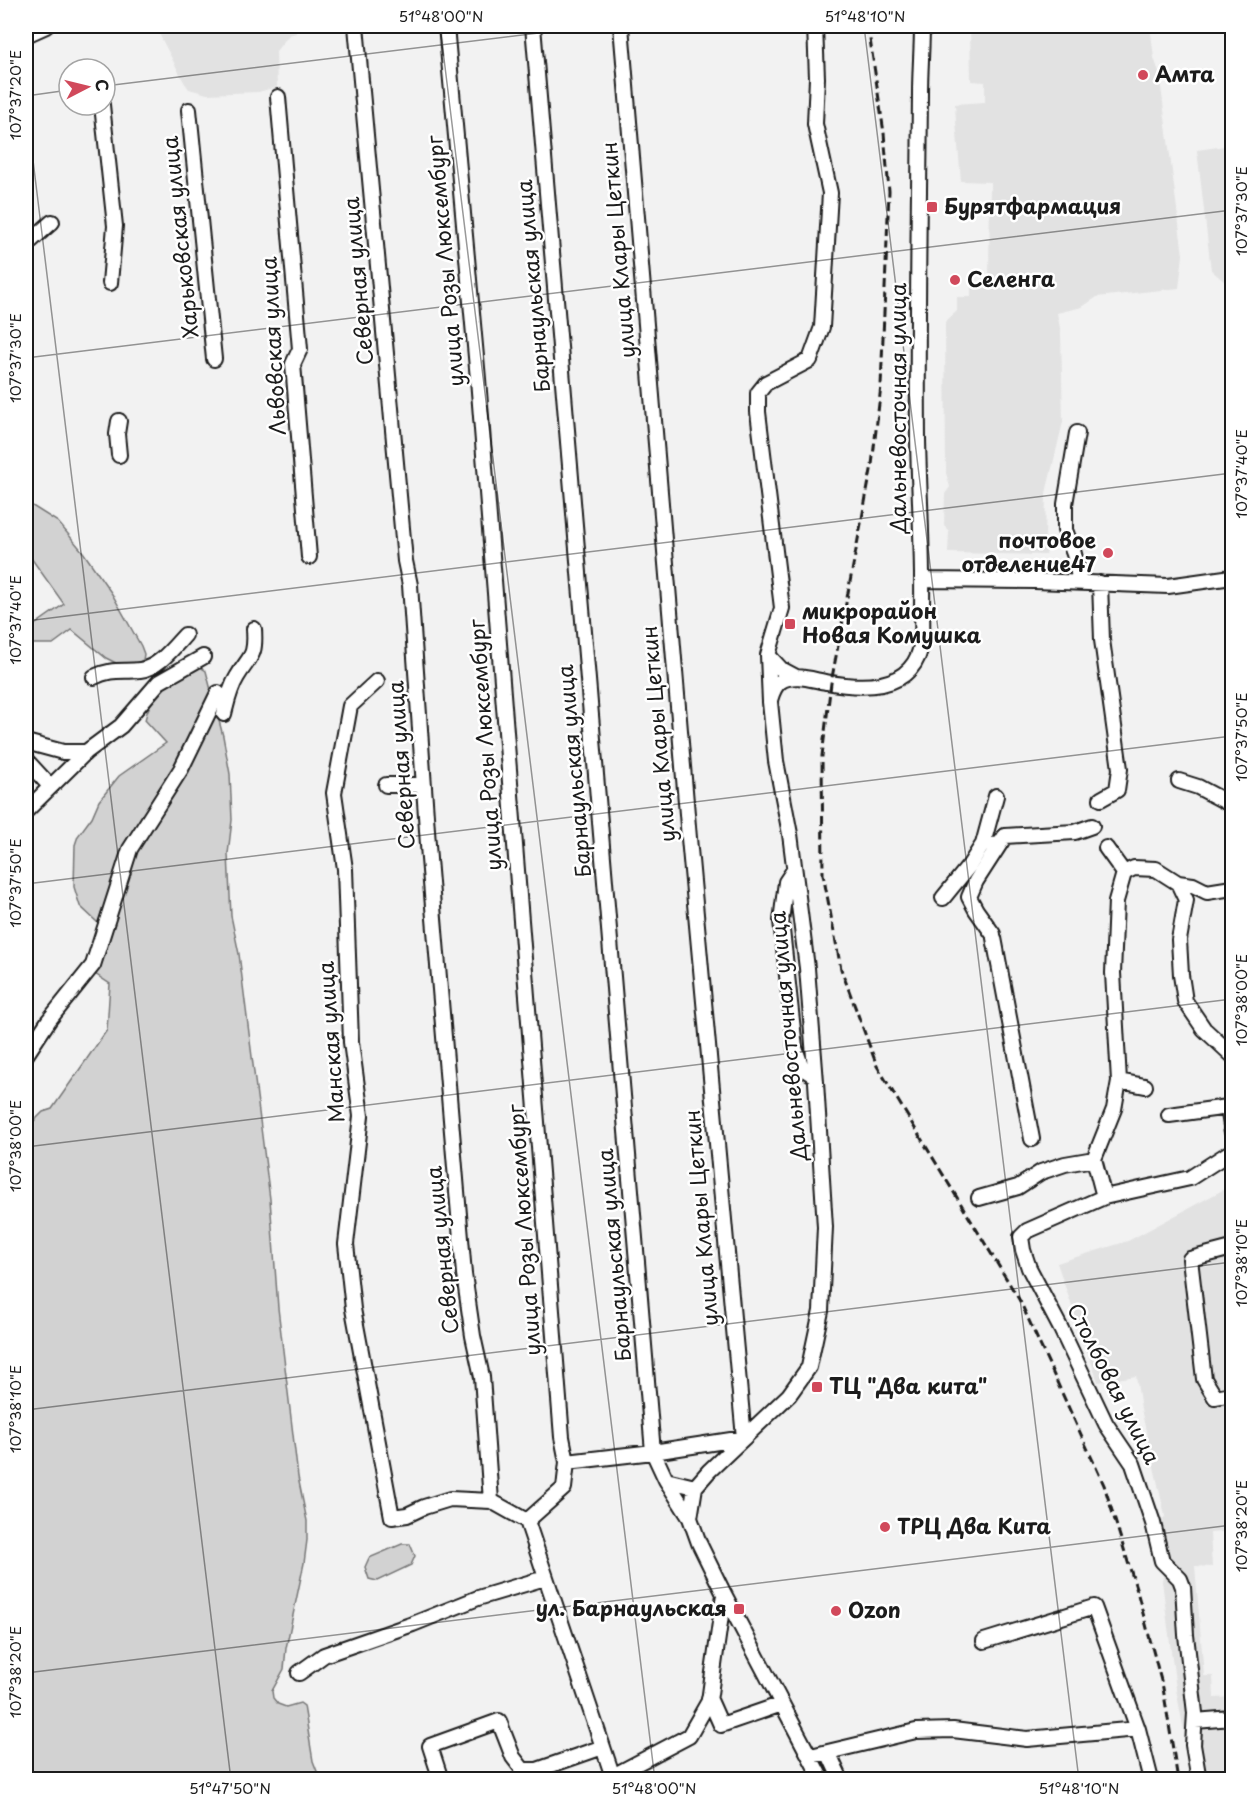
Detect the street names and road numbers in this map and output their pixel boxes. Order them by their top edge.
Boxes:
street label: улица Розы Люксембург [417,133,471,388]
street label: Харьковская улица [152,134,206,340]
street label: улица Клары Цеткин [592,141,642,360]
street label: Барнаульская улица [507,178,557,394]
street label: Северная улица [334,195,380,367]
street label: Львовская улица [251,255,293,436]
street label: Дальневосточная улица [881,282,913,534]
street label: улица Розы Люксембург [459,618,509,872]
street label: улица Клары Цеткин [632,625,682,844]
street label: Барнаульская улица [548,663,598,879]
street label: Северная улица [378,679,422,850]
street label: Дальневосточная улица [760,909,814,1163]
street label: Манская улица [308,960,352,1124]
street label: улица Розы Люксембург [498,1103,548,1357]
street label: улица Клары Цеткин [675,1109,725,1328]
street label: Барнаульская улица [588,1147,638,1363]
street label: Северная улица [416,1164,466,1336]
street label: Столбовая улица [1060,1297,1170,1470]

